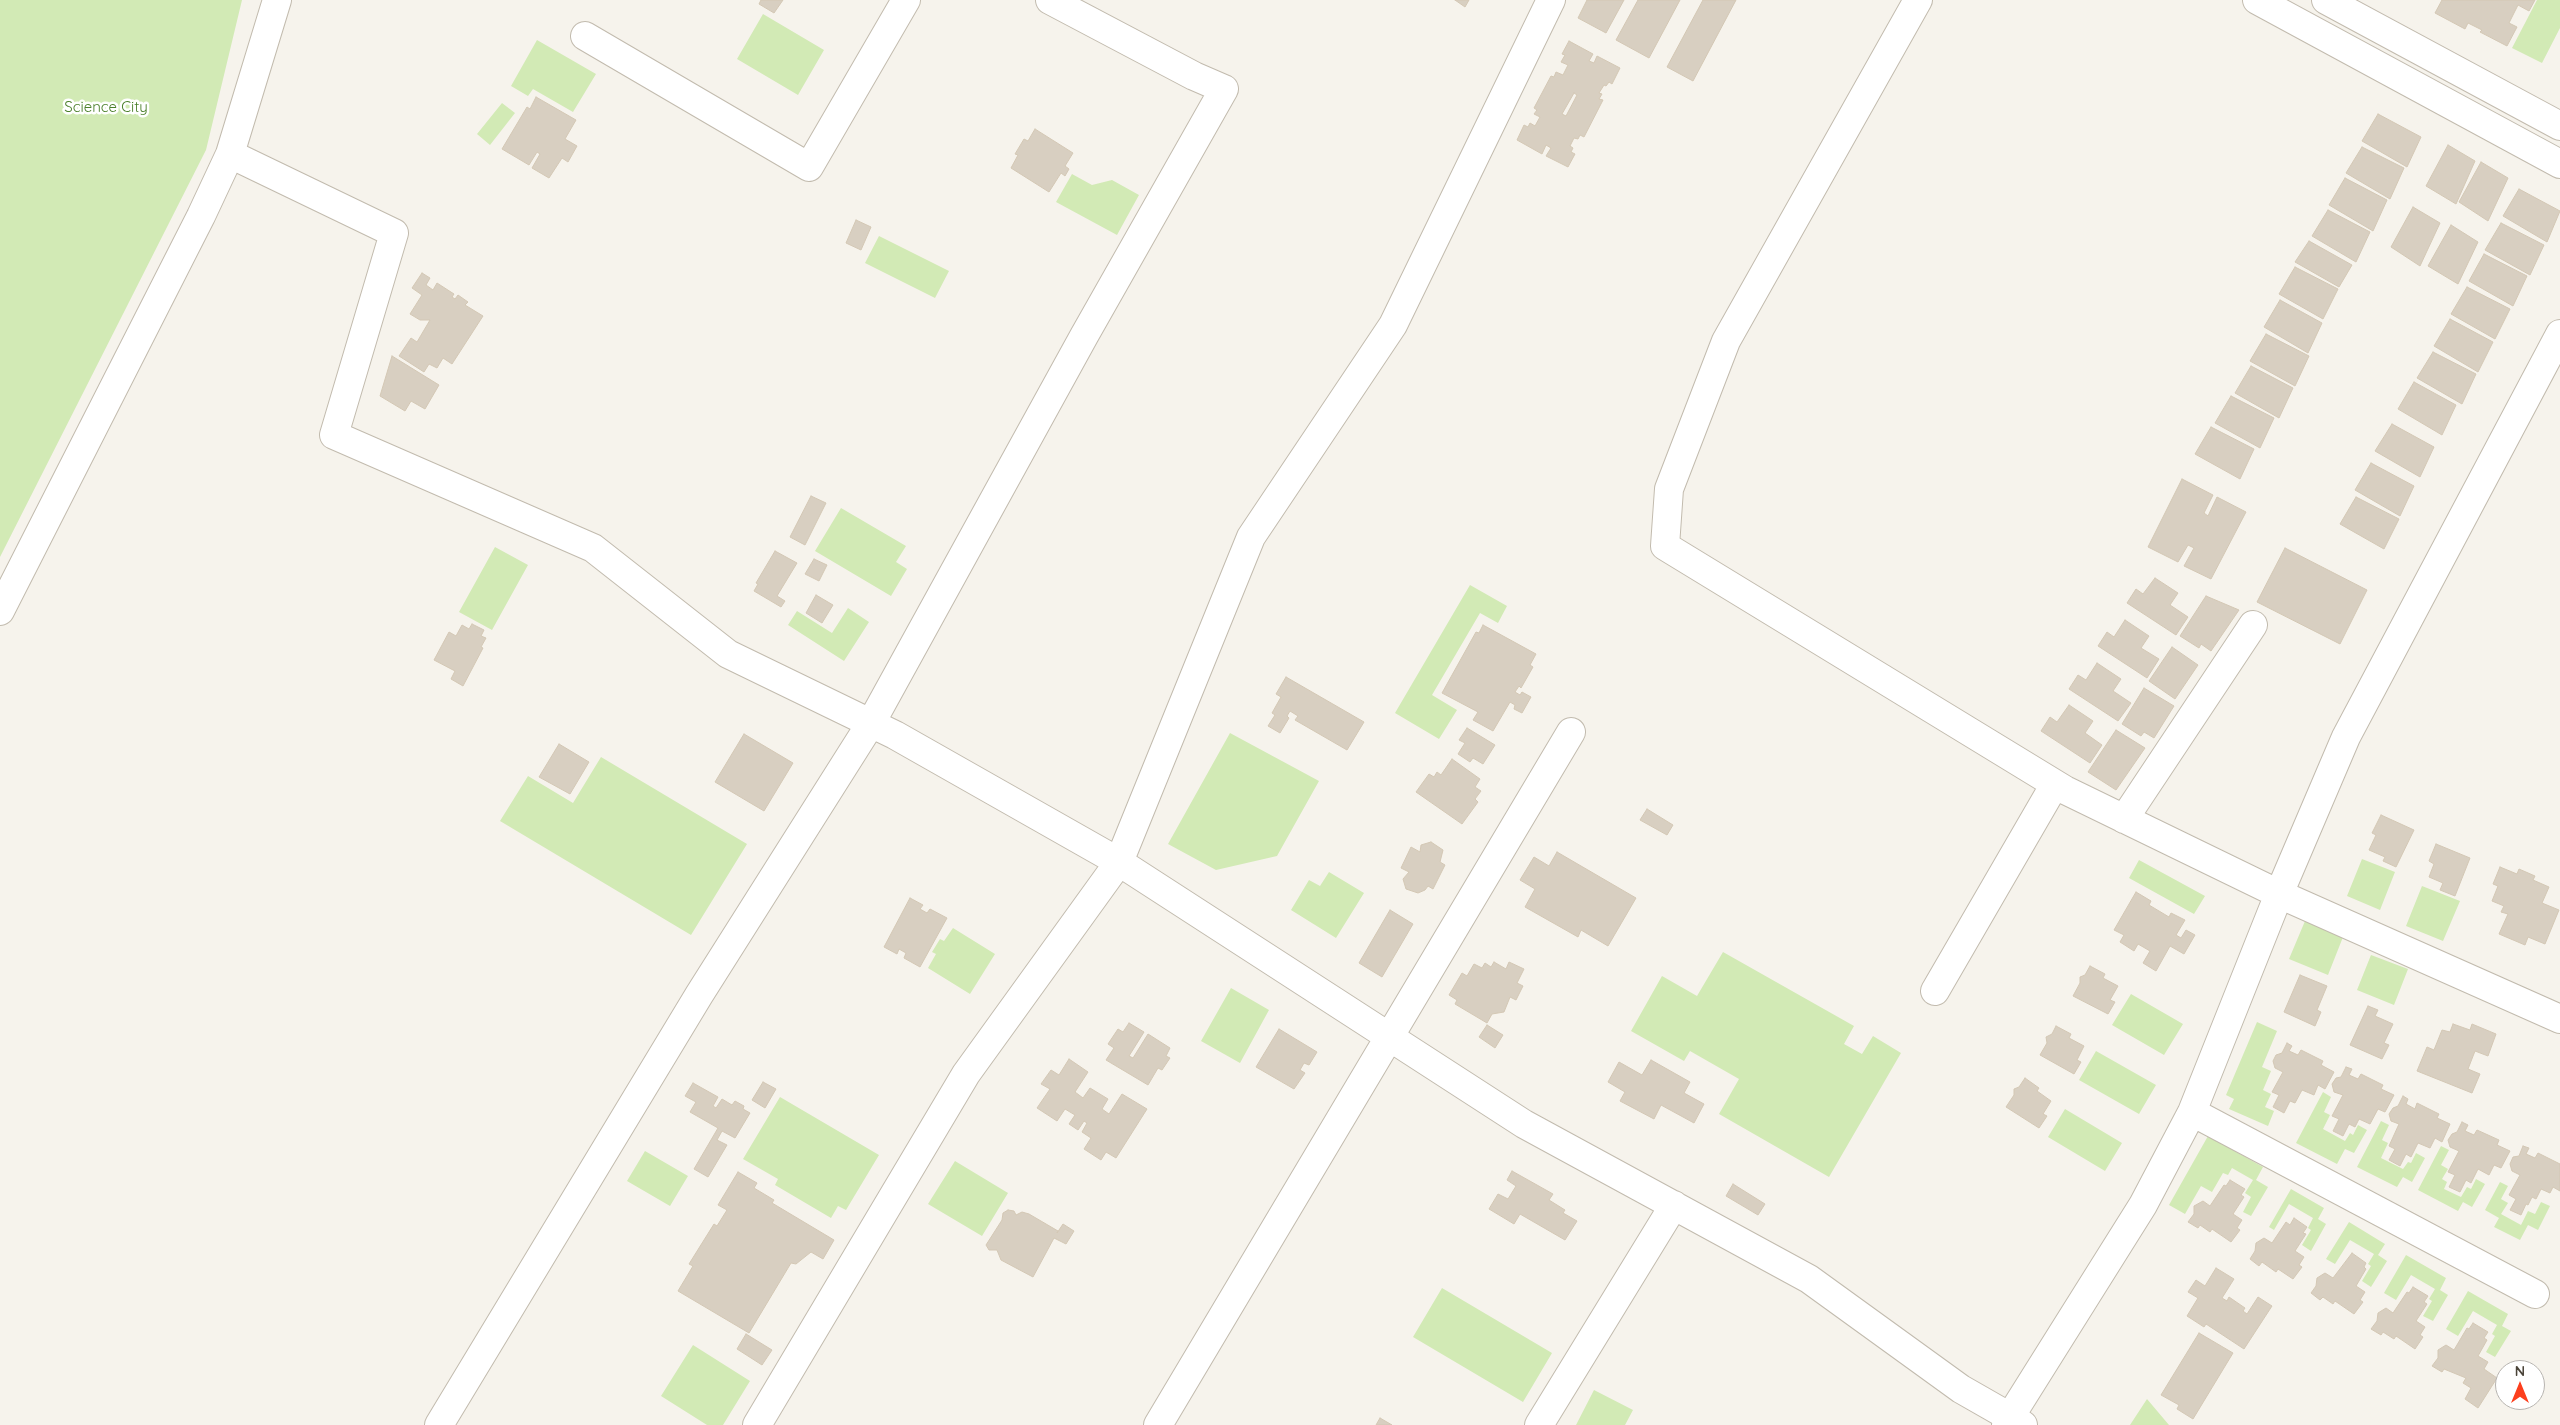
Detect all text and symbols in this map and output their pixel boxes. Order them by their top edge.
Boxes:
park label: Science City [64,98,148,116]
north arrow [2495,1360,2545,1410]
text: N [2515,1362,2525,1380]

